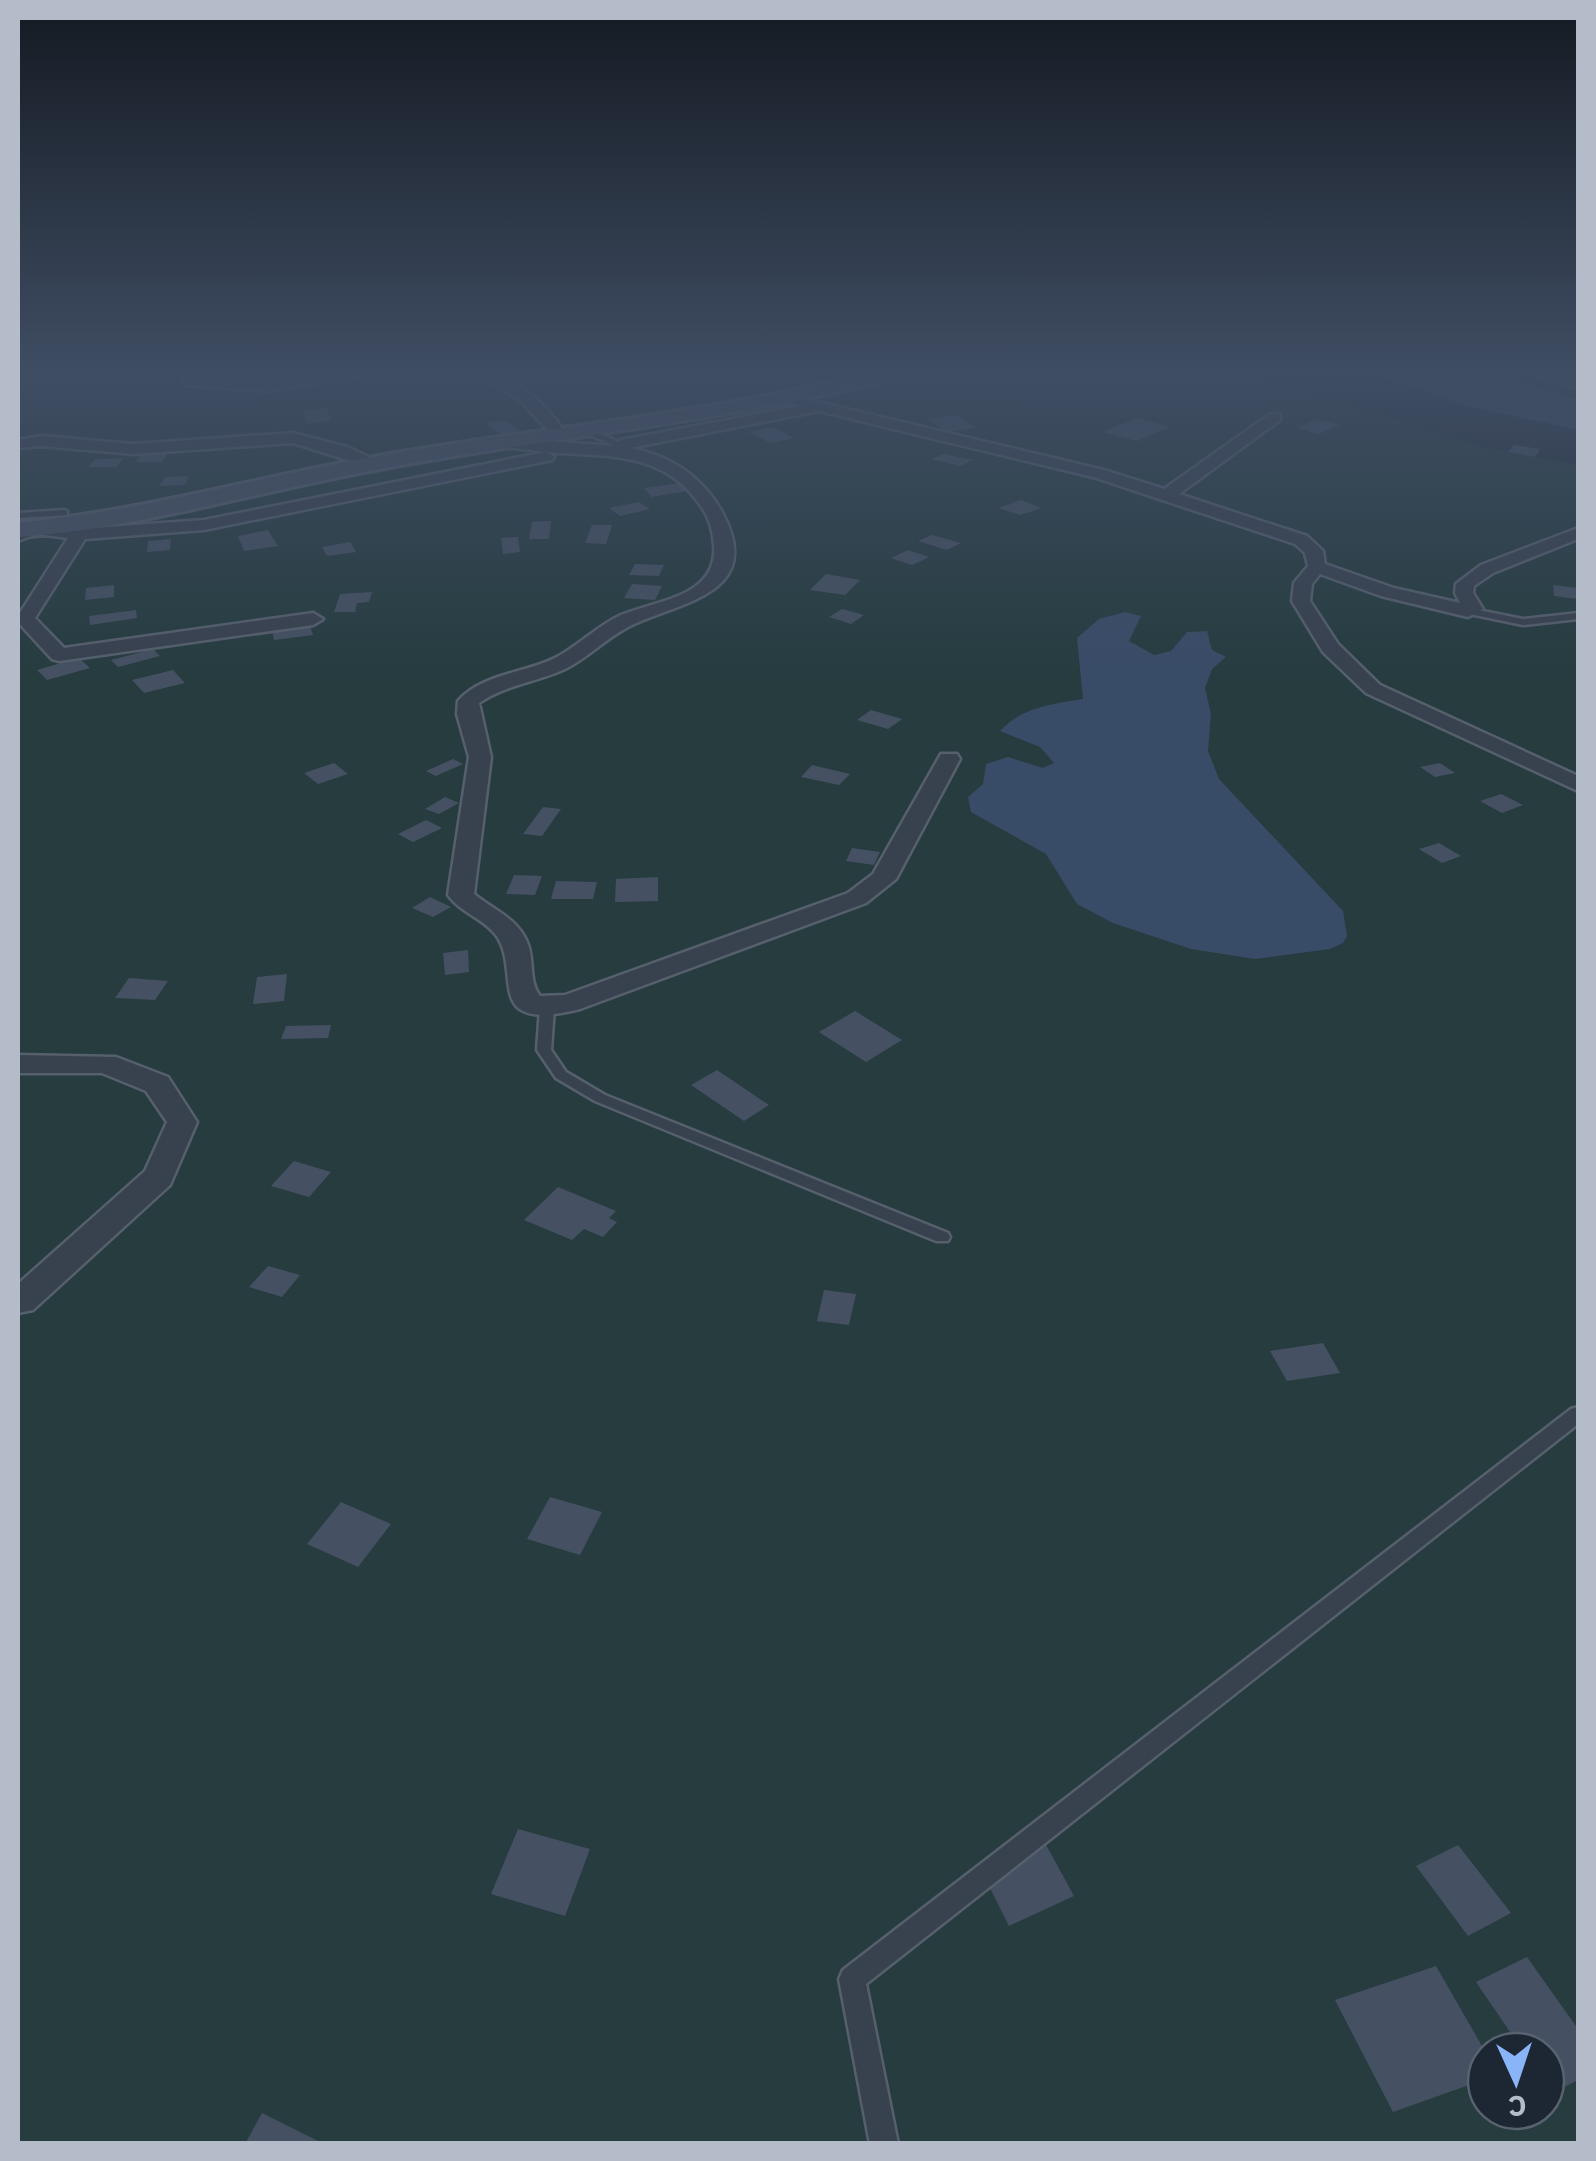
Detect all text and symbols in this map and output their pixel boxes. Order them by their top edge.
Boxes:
north arrow [1466,2031,1566,2131]
text: С [1507,2088,1527,2125]

